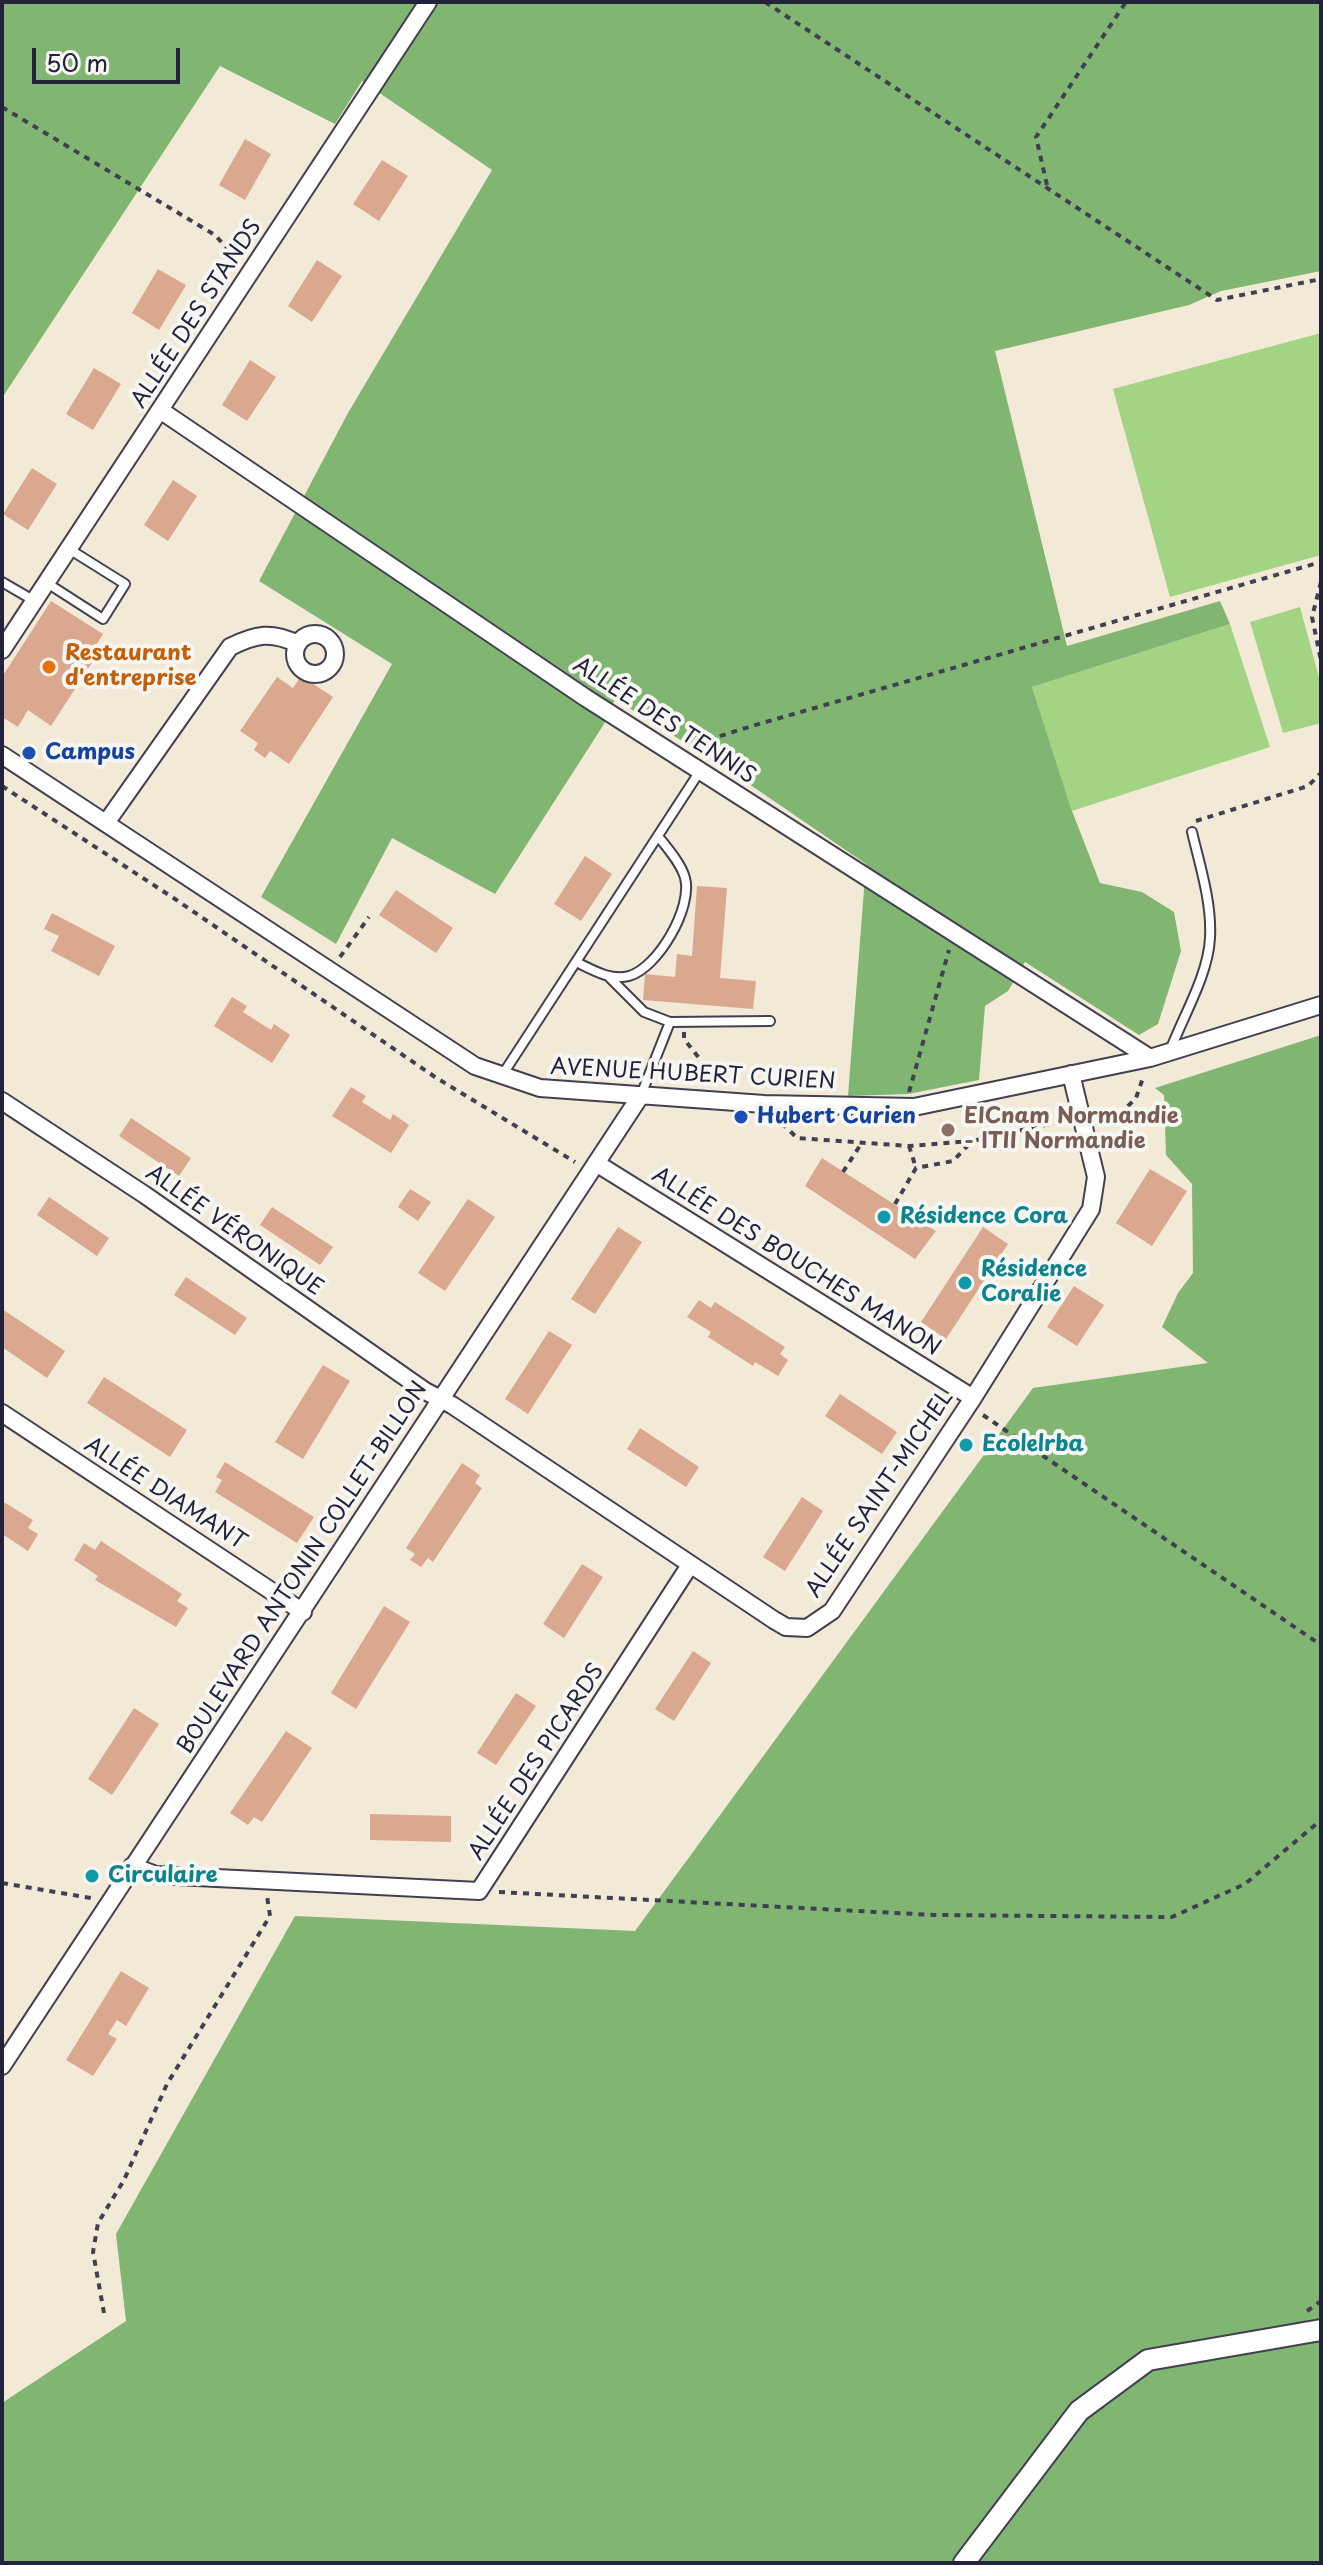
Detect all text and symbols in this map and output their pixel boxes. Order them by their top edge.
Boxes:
scale bar [36,32,184,82]
text: 50 m [46,44,108,80]
street label: ALLÉE DES STANDS [126,215,268,413]
place label: Restaurant d'entreprise [65,641,196,692]
street label: ALLÉE DES TENNIS [568,652,760,790]
marker: Restaurant d'entreprise [40,658,58,676]
place label: Campus [45,740,135,766]
marker: Campus [20,744,38,762]
street label: AVENUE HUBERT CURIEN [550,1054,836,1096]
place label: Hubert Curien [757,1104,916,1130]
place label: EICnam Normandie - ITII Normandie [964,1104,1179,1156]
marker: Hubert Curien [732,1108,750,1126]
marker: EICnam Normandie - ITII Normandie [939,1121,957,1139]
street label: ALLÉE VÉRONIQUE [140,1160,328,1302]
street label: ALLÉE DES BOUCHES MANON [647,1162,945,1362]
place label: Résidence Cora [900,1204,1068,1230]
marker: Résidence Cora [875,1208,893,1226]
place label: Résidence Coralie [981,1257,1087,1308]
marker: Résidence Coralie [956,1274,974,1292]
street label: BOULEVARD ANTONIN COLLET-BILLON [173,1377,433,1759]
street label: ALLÉE SAINT-MICHEL [801,1385,959,1603]
street label: ALLÉE DIAMANT [79,1432,251,1556]
place label: Ecolelrba [982,1432,1084,1458]
marker: Ecolelrba [957,1436,975,1454]
street label: ALLÉE DES PICARDS [464,1659,610,1865]
place label: Circulaire [108,1863,218,1889]
marker: Circulaire [83,1867,101,1885]

